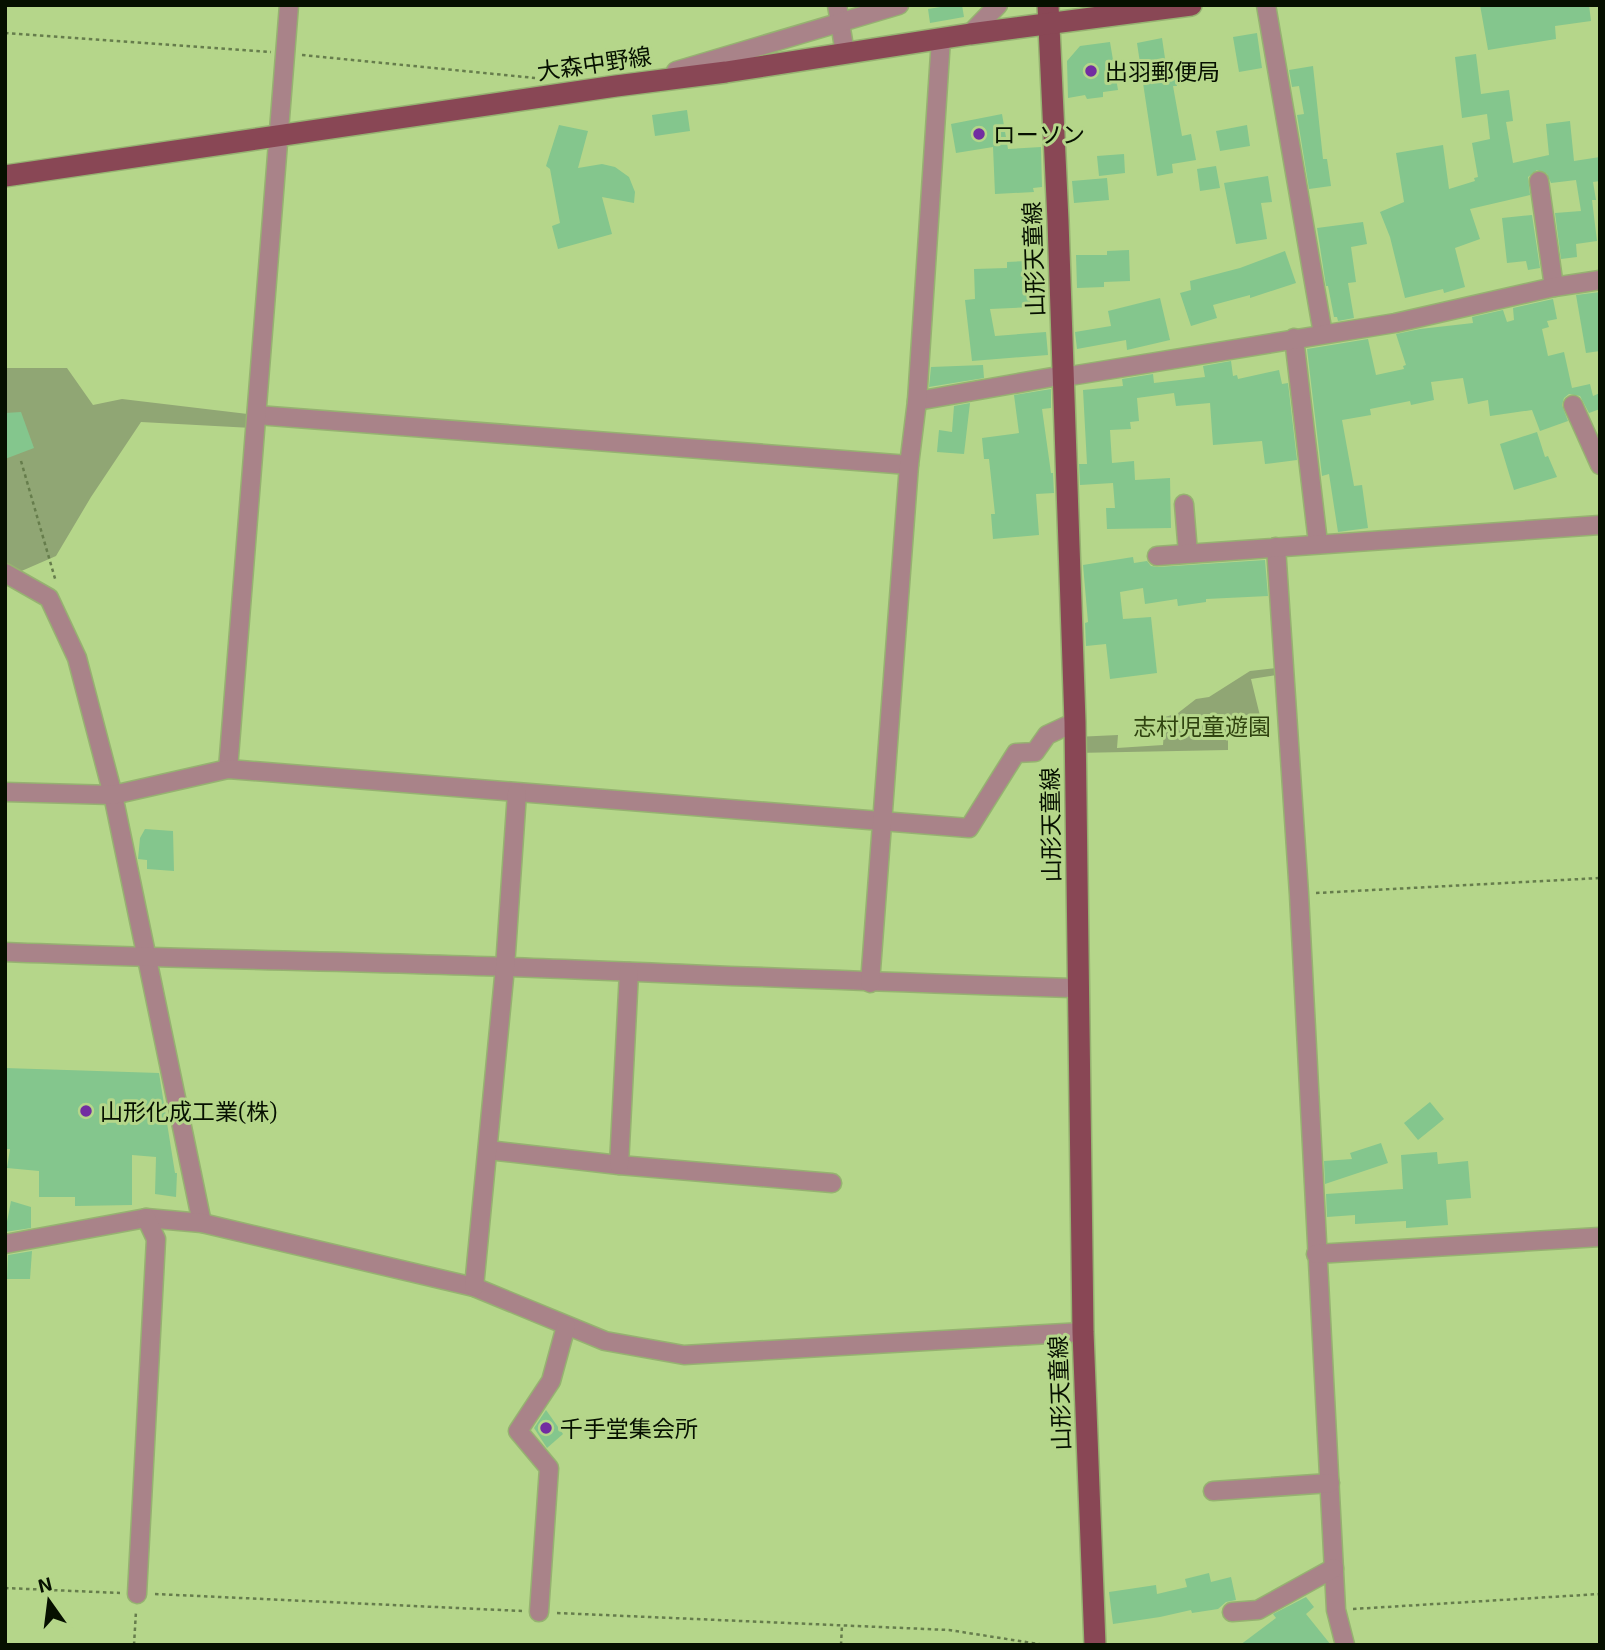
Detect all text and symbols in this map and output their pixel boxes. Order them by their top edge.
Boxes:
street label: 大森中野線 [535,41,653,85]
place label: 出羽郵便局 [1105,57,1220,85]
marker: 出羽郵便局 [1083,63,1099,79]
place label: ローソン [993,120,1085,148]
marker: ローソン [971,126,987,142]
street label: 山形天童線 [1017,201,1049,317]
park label: 志村児童遊園 [1133,712,1271,740]
street label: 山形天童線 [1035,767,1065,883]
place label: 山形化成工業(株) [100,1097,278,1125]
marker: 山形化成工業(株) [78,1103,94,1119]
street label: 山形天童線 [1043,1335,1075,1451]
place label: 千手堂集会所 [560,1414,698,1442]
marker: 千手堂集会所 [538,1420,554,1436]
north arrow [14,1566,84,1636]
text: N [35,1571,54,1597]

